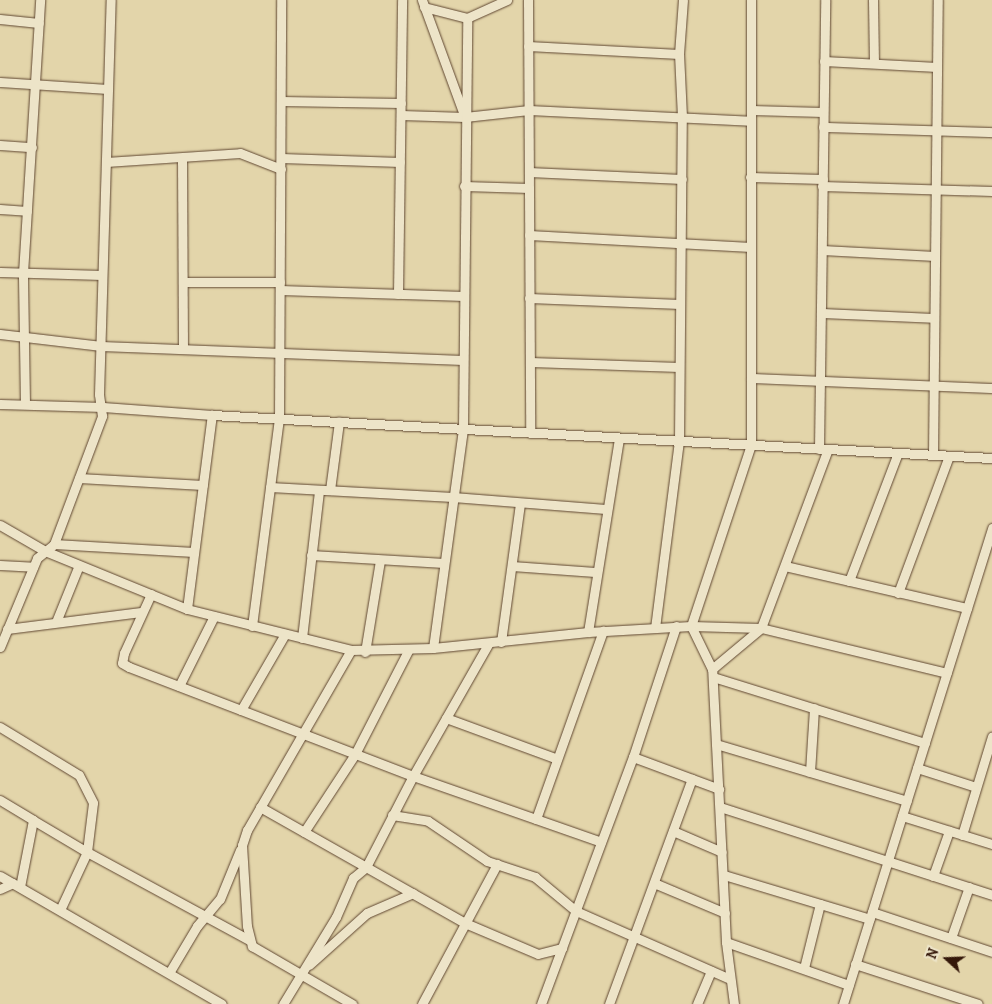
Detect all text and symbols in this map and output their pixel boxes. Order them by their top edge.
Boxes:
north arrow [922,934,972,984]
text: N [922,946,943,962]

